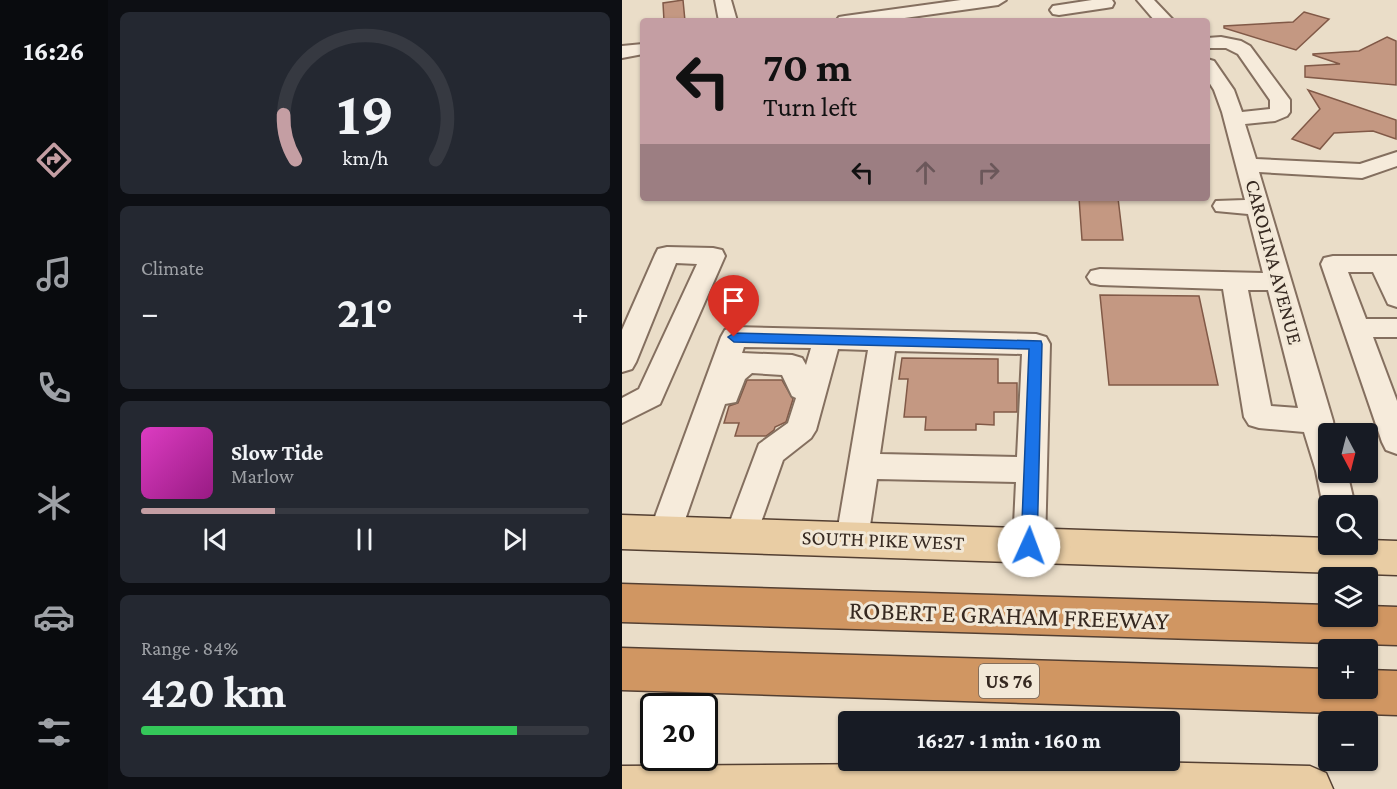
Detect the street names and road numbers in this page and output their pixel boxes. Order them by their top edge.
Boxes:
street label: CAROLINA AVENUE [1240,177,1308,347]
street label: SOUTH PIKE WEST [801,525,965,555]
street label: ROBERT E GRAHAM FREEWAY [848,595,1170,636]
road number: US 76 [979,664,1039,698]

